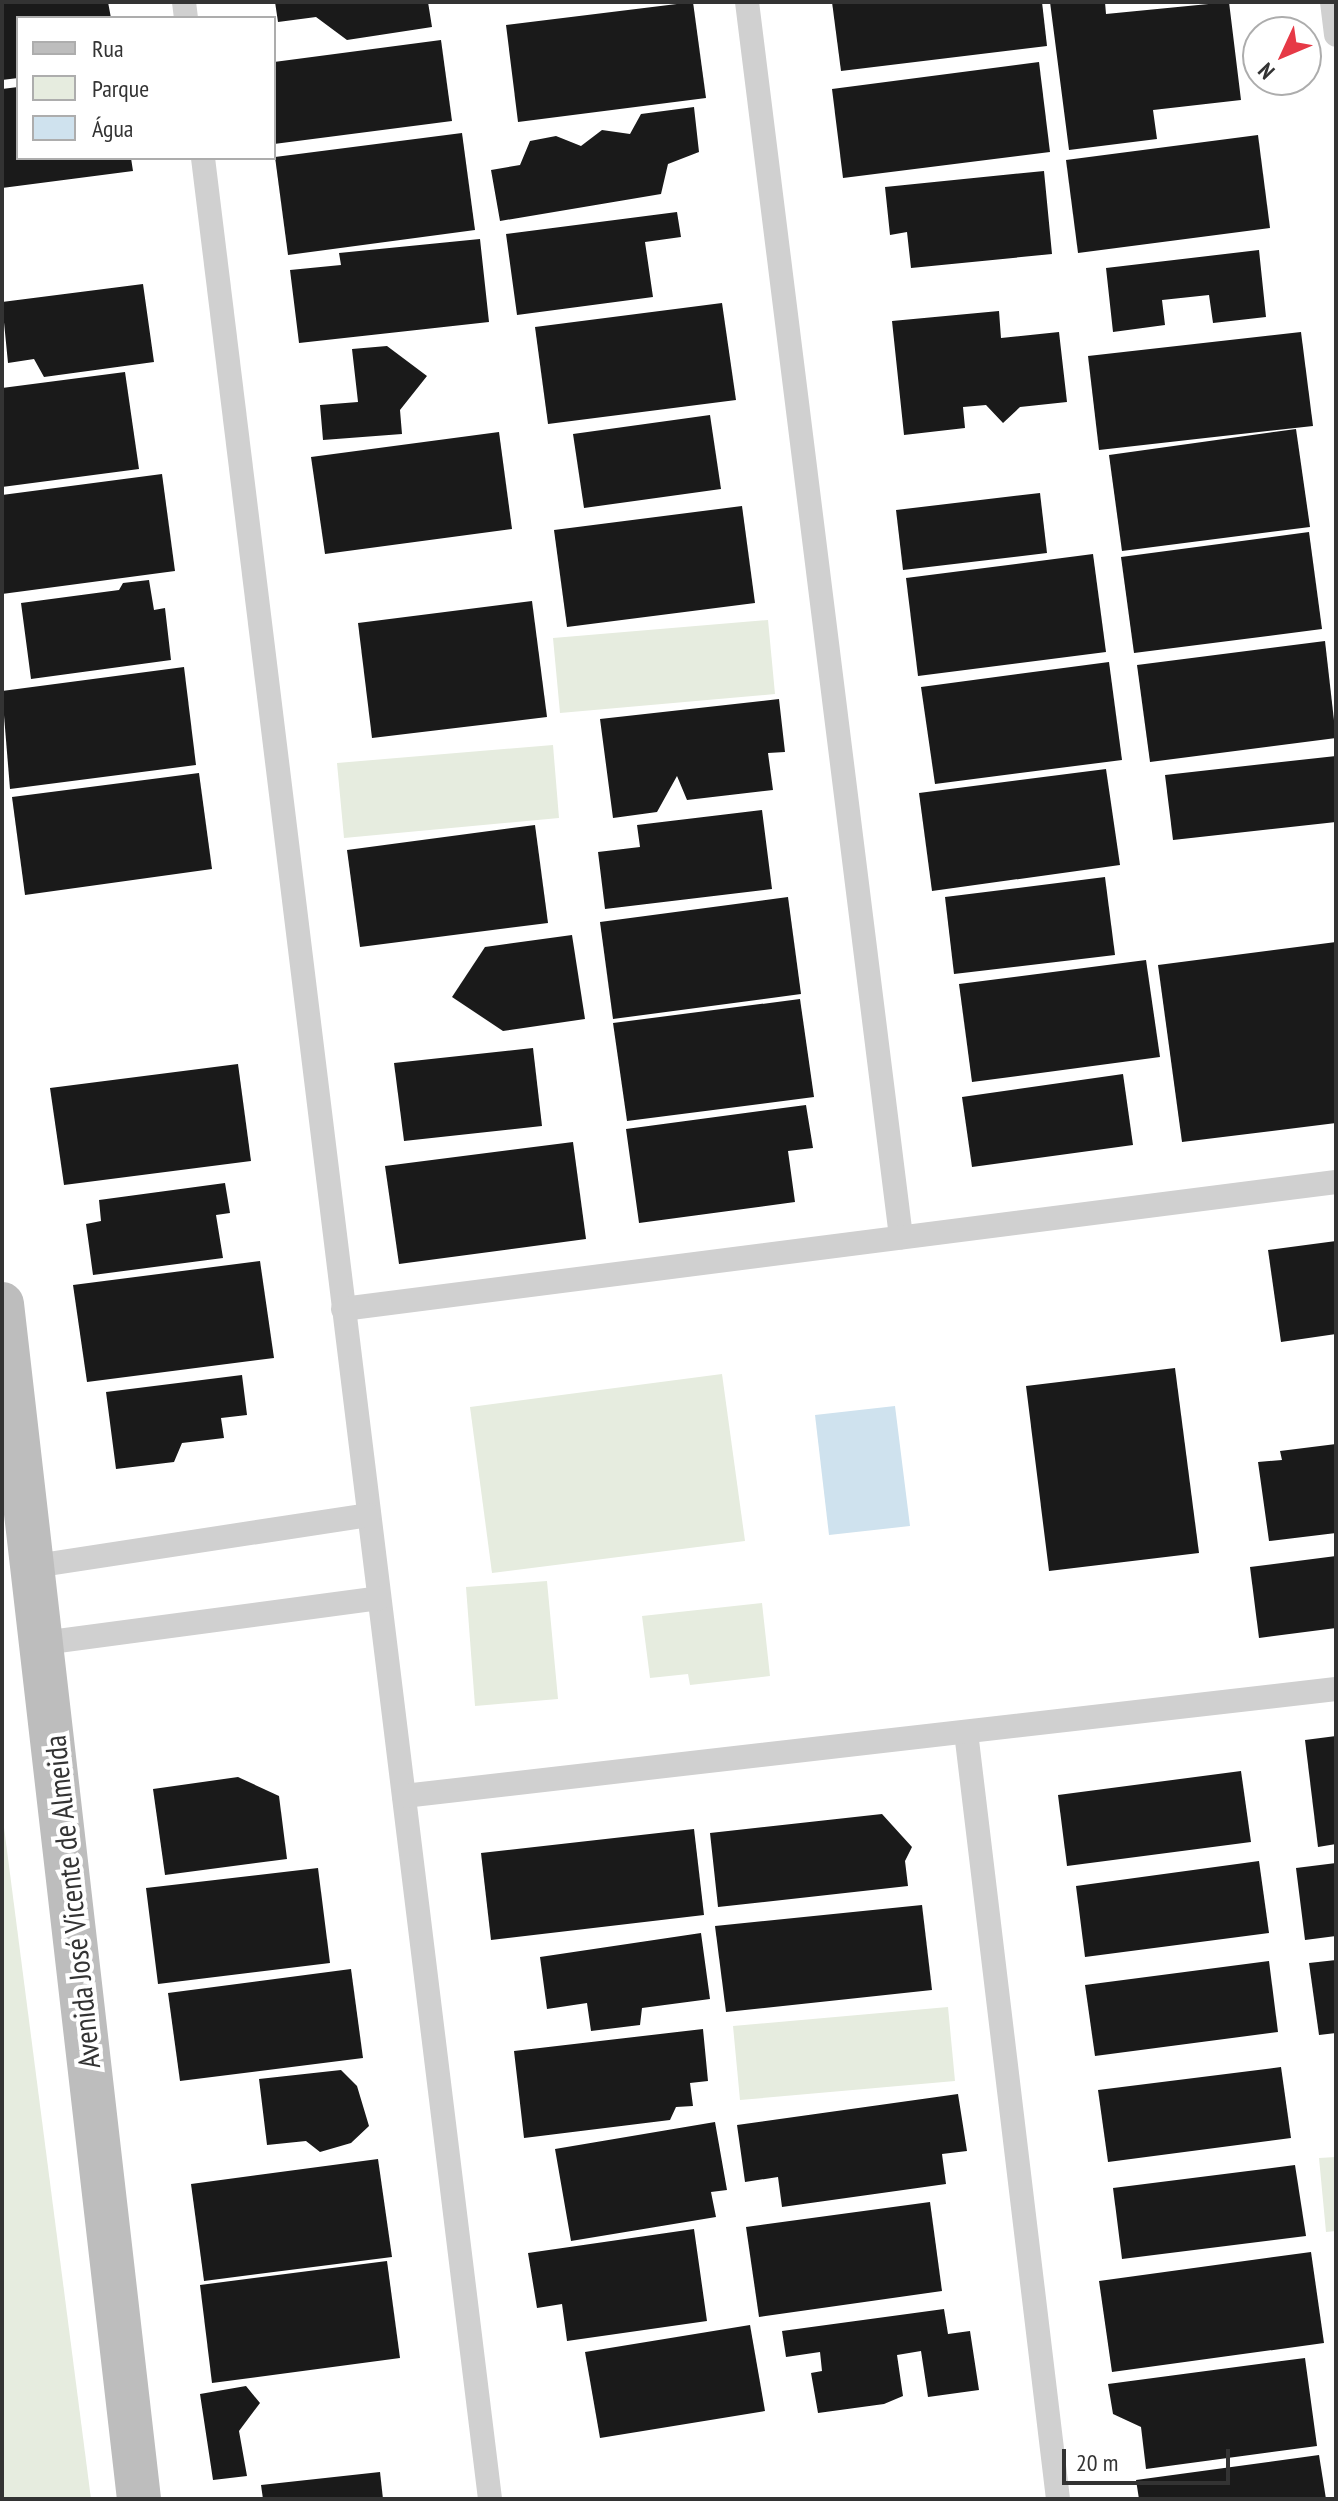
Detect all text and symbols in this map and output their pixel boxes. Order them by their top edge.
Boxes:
legend [16,16,276,160]
north arrow [1242,16,1322,96]
text: Rua [92,33,124,64]
text: N [1252,57,1280,85]
text: Parque [92,73,149,104]
text: Água [92,113,133,144]
street label: Avenida José Vicente de Almeida [37,1733,107,2071]
scale bar [1066,2433,1234,2483]
text: 20 m [1076,2447,1118,2478]

